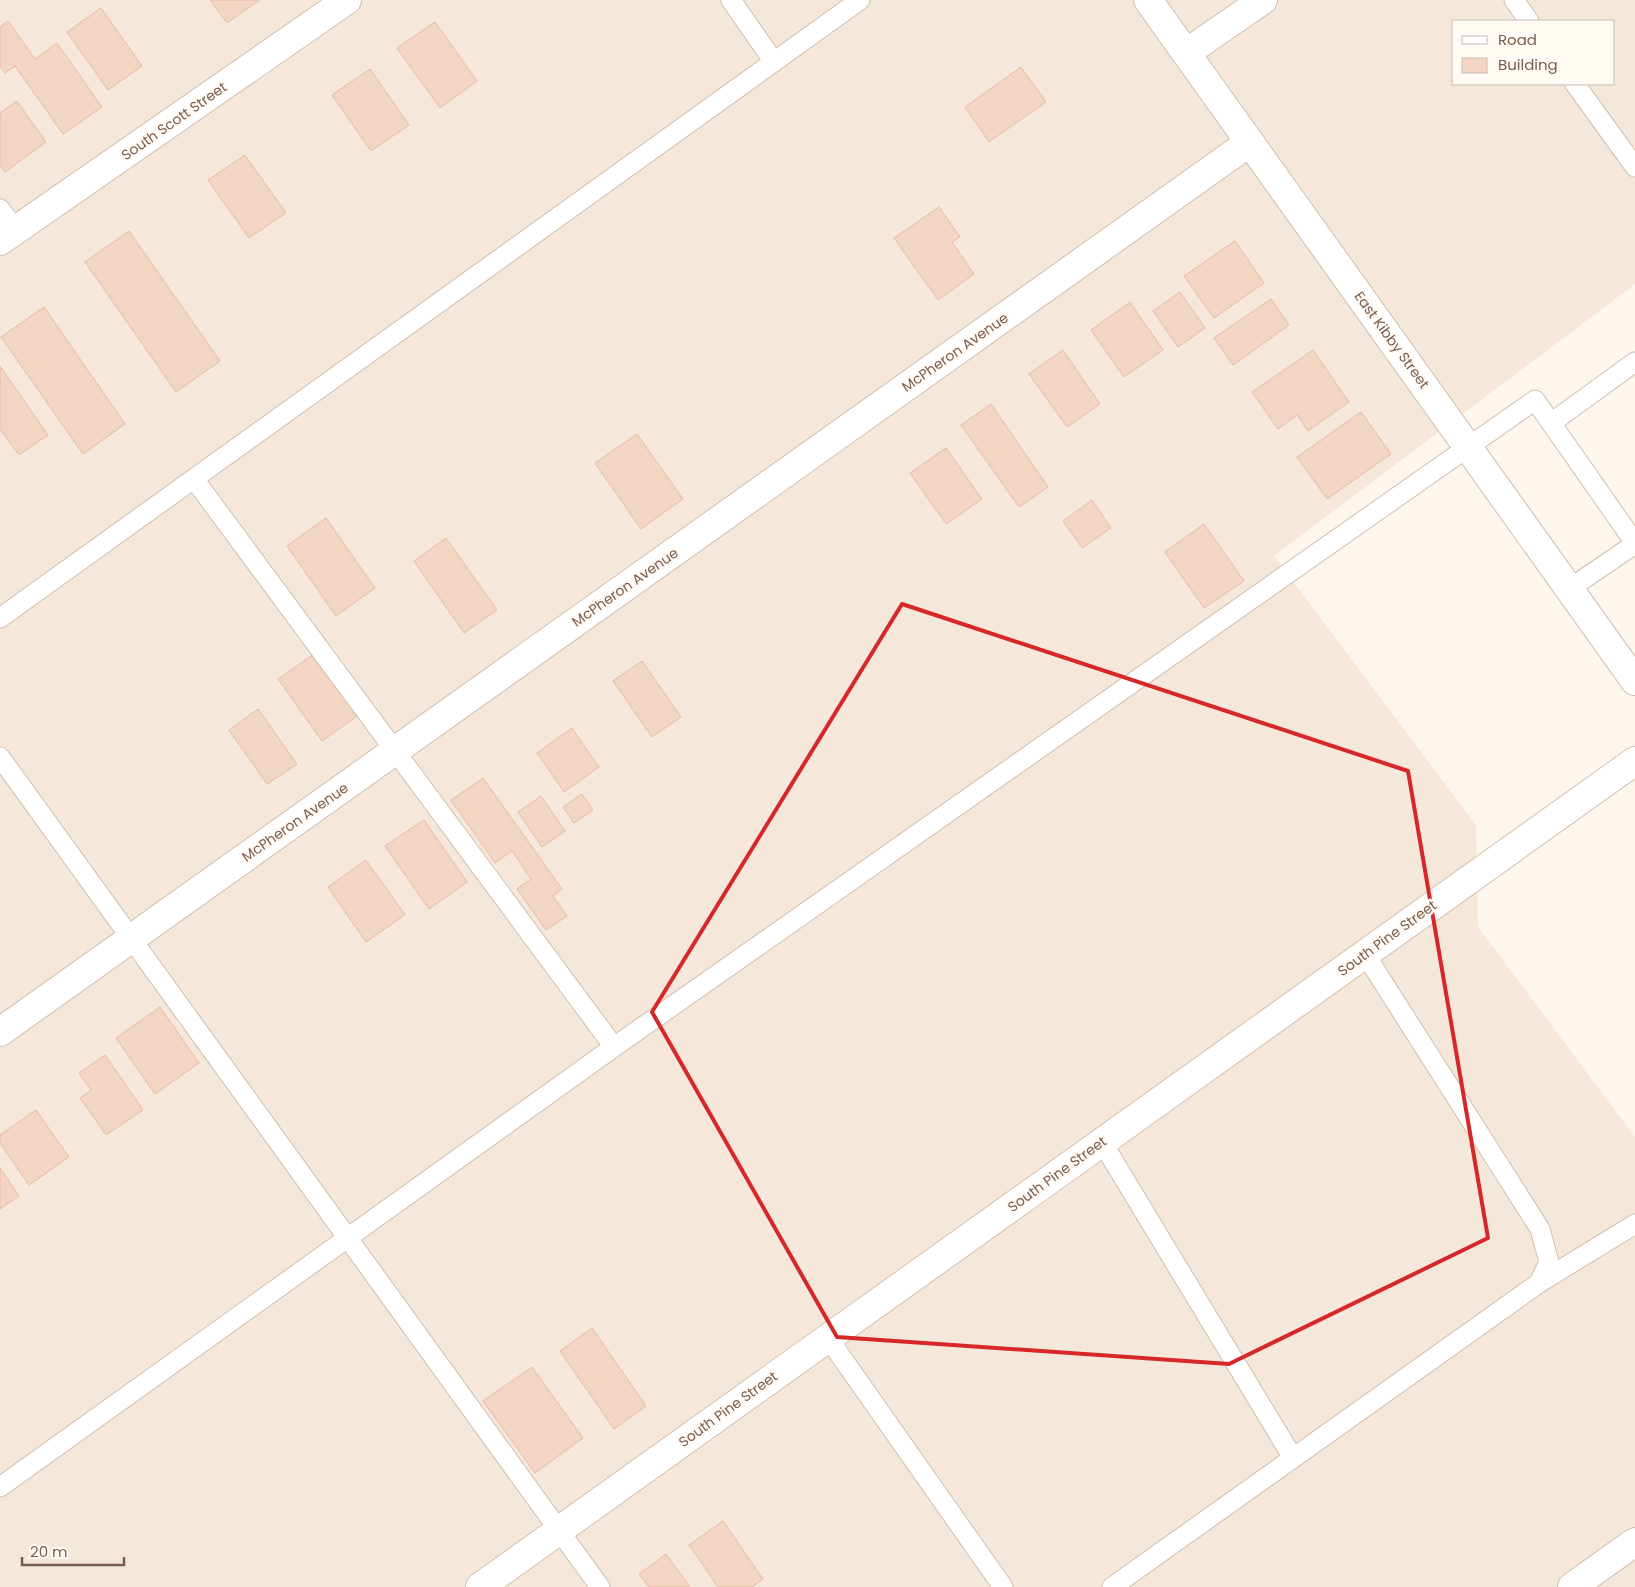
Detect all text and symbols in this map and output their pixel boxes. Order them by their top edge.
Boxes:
legend [1452,20,1615,85]
text: Road [1498,29,1537,50]
text: Building [1498,54,1558,75]
street label: South Scott Street [117,77,231,165]
street label: East Kibby Street [1350,287,1434,393]
street label: McPheron Avenue [898,308,1013,396]
street label: McPheron Avenue [568,543,683,631]
street label: McPheron Avenue [238,778,353,866]
street label: South Pine Street [1333,895,1441,981]
street label: South Pine Street [1003,1131,1111,1217]
street label: South Pine Street [674,1366,782,1452]
scale bar [22,1534,125,1566]
text: 20 m [30,1541,68,1562]

